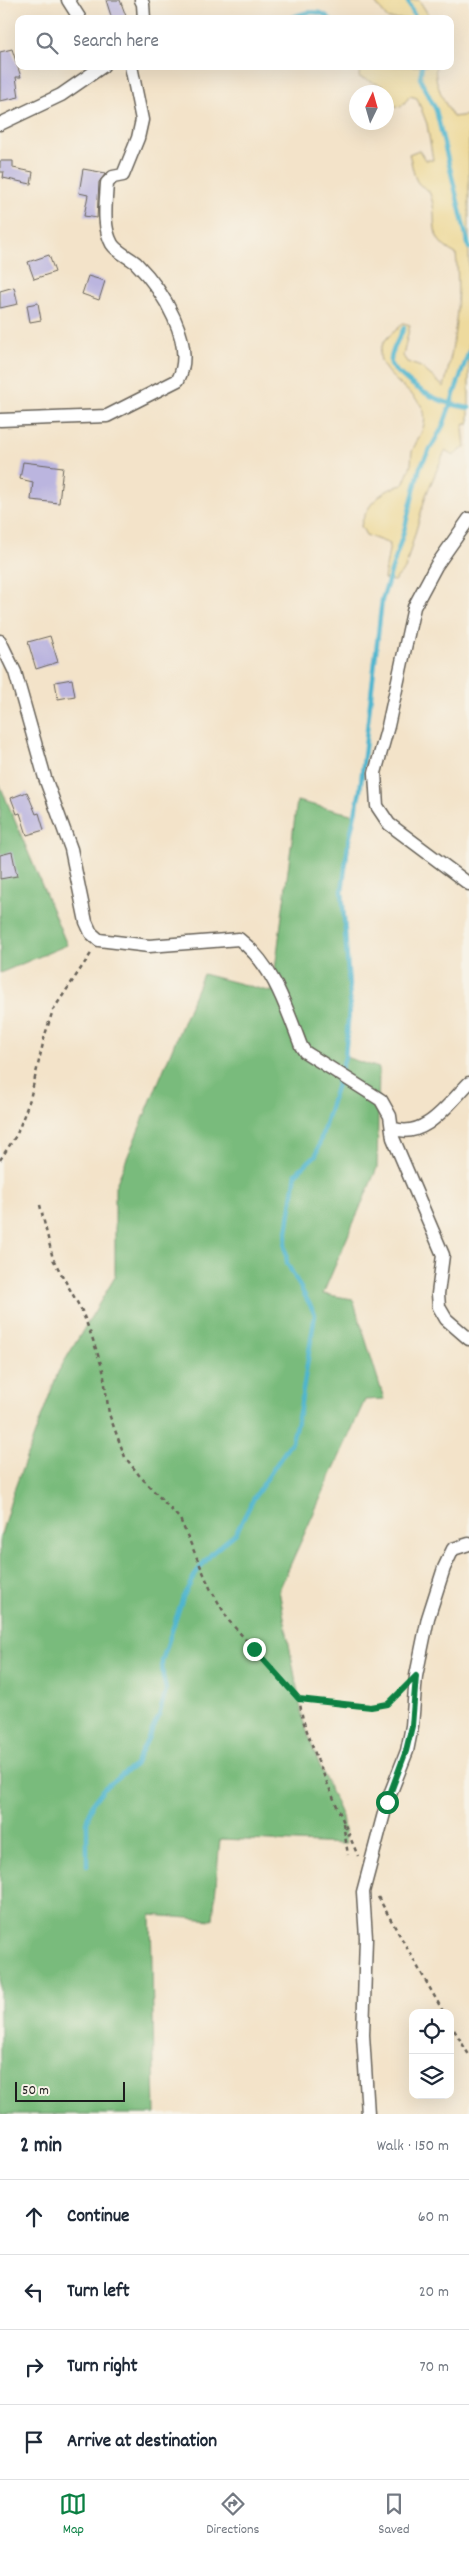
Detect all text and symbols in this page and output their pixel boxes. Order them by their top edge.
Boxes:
search box [15,15,454,70]
icon: search [33,29,61,57]
text: Search here [73,29,159,56]
north arrow [349,85,394,130]
route end [243,1638,266,1661]
route start [376,1791,399,1814]
map controls [409,2009,454,2099]
button: locate [409,2009,454,2054]
button: layers [409,2054,454,2099]
scale bar [15,2079,125,2102]
text: 50 m [22,2081,49,2101]
text: 2 min [20,2132,62,2162]
text: Walk · 150 m [377,2135,449,2158]
icon: ahead [20,2203,48,2231]
text: Continue [67,2204,129,2231]
text: 60 m [418,2206,449,2229]
icon: left [20,2278,48,2306]
text: Turn left [67,2279,130,2306]
text: 20 m [419,2281,449,2304]
icon: right [20,2353,48,2381]
text: Turn right [67,2354,138,2381]
text: 70 m [419,2356,449,2379]
icon: arrive [20,2428,48,2456]
text: Arrive at destination [67,2429,217,2456]
tab: Map [59,2490,87,2540]
tab: Directions [206,2490,259,2540]
tab: Saved [378,2490,410,2540]

